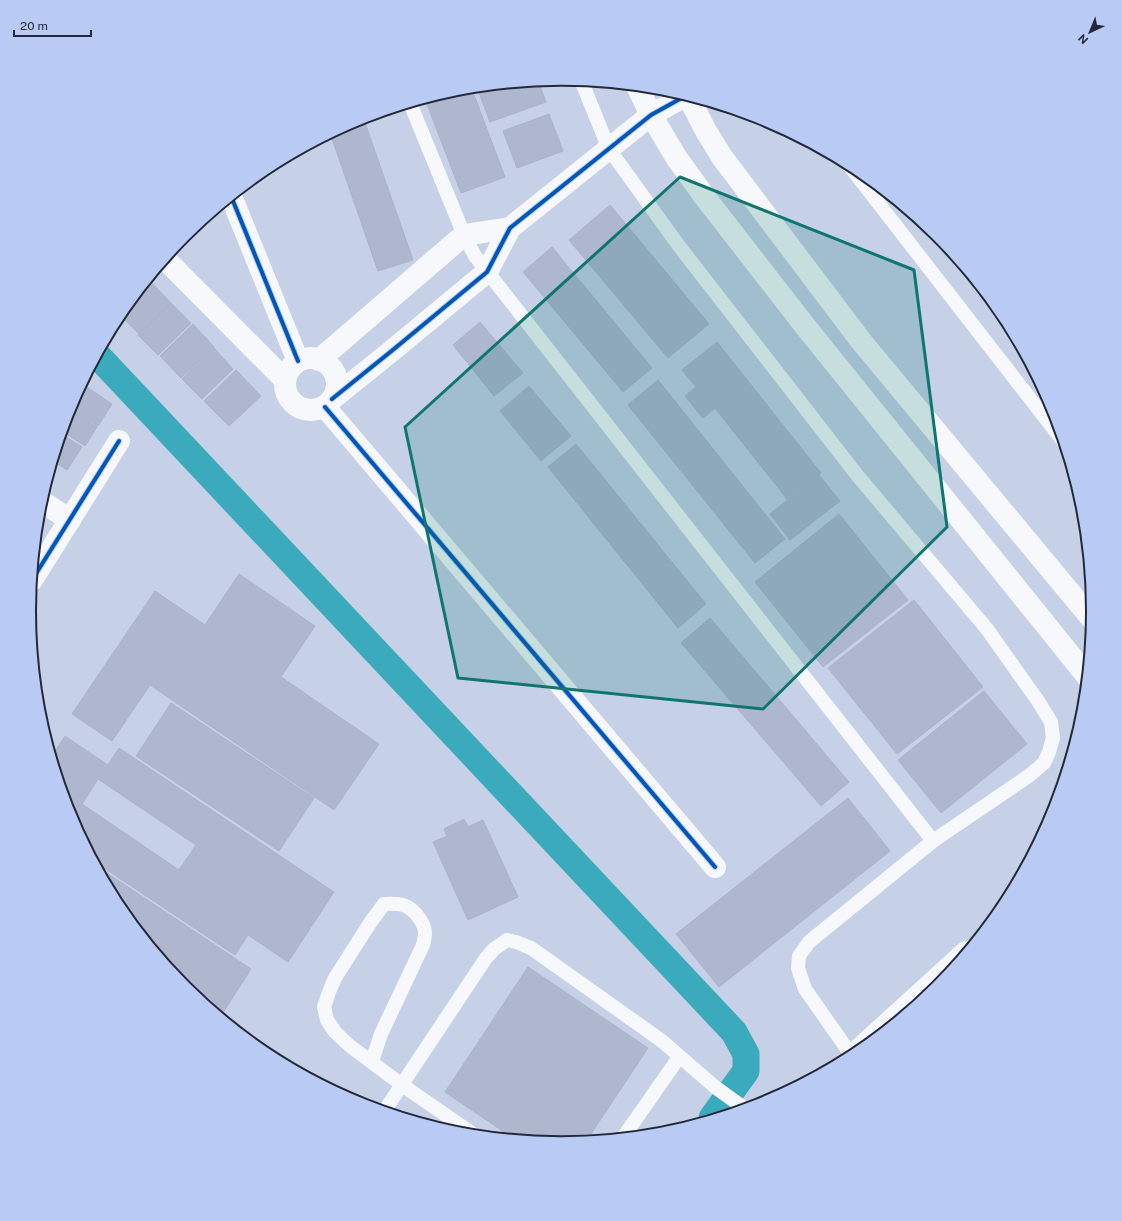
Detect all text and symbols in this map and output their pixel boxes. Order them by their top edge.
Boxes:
scale bar [14,12,91,38]
north arrow [1070,12,1110,52]
text: 20 m [20,19,48,33]
text: N [1076,32,1090,46]

